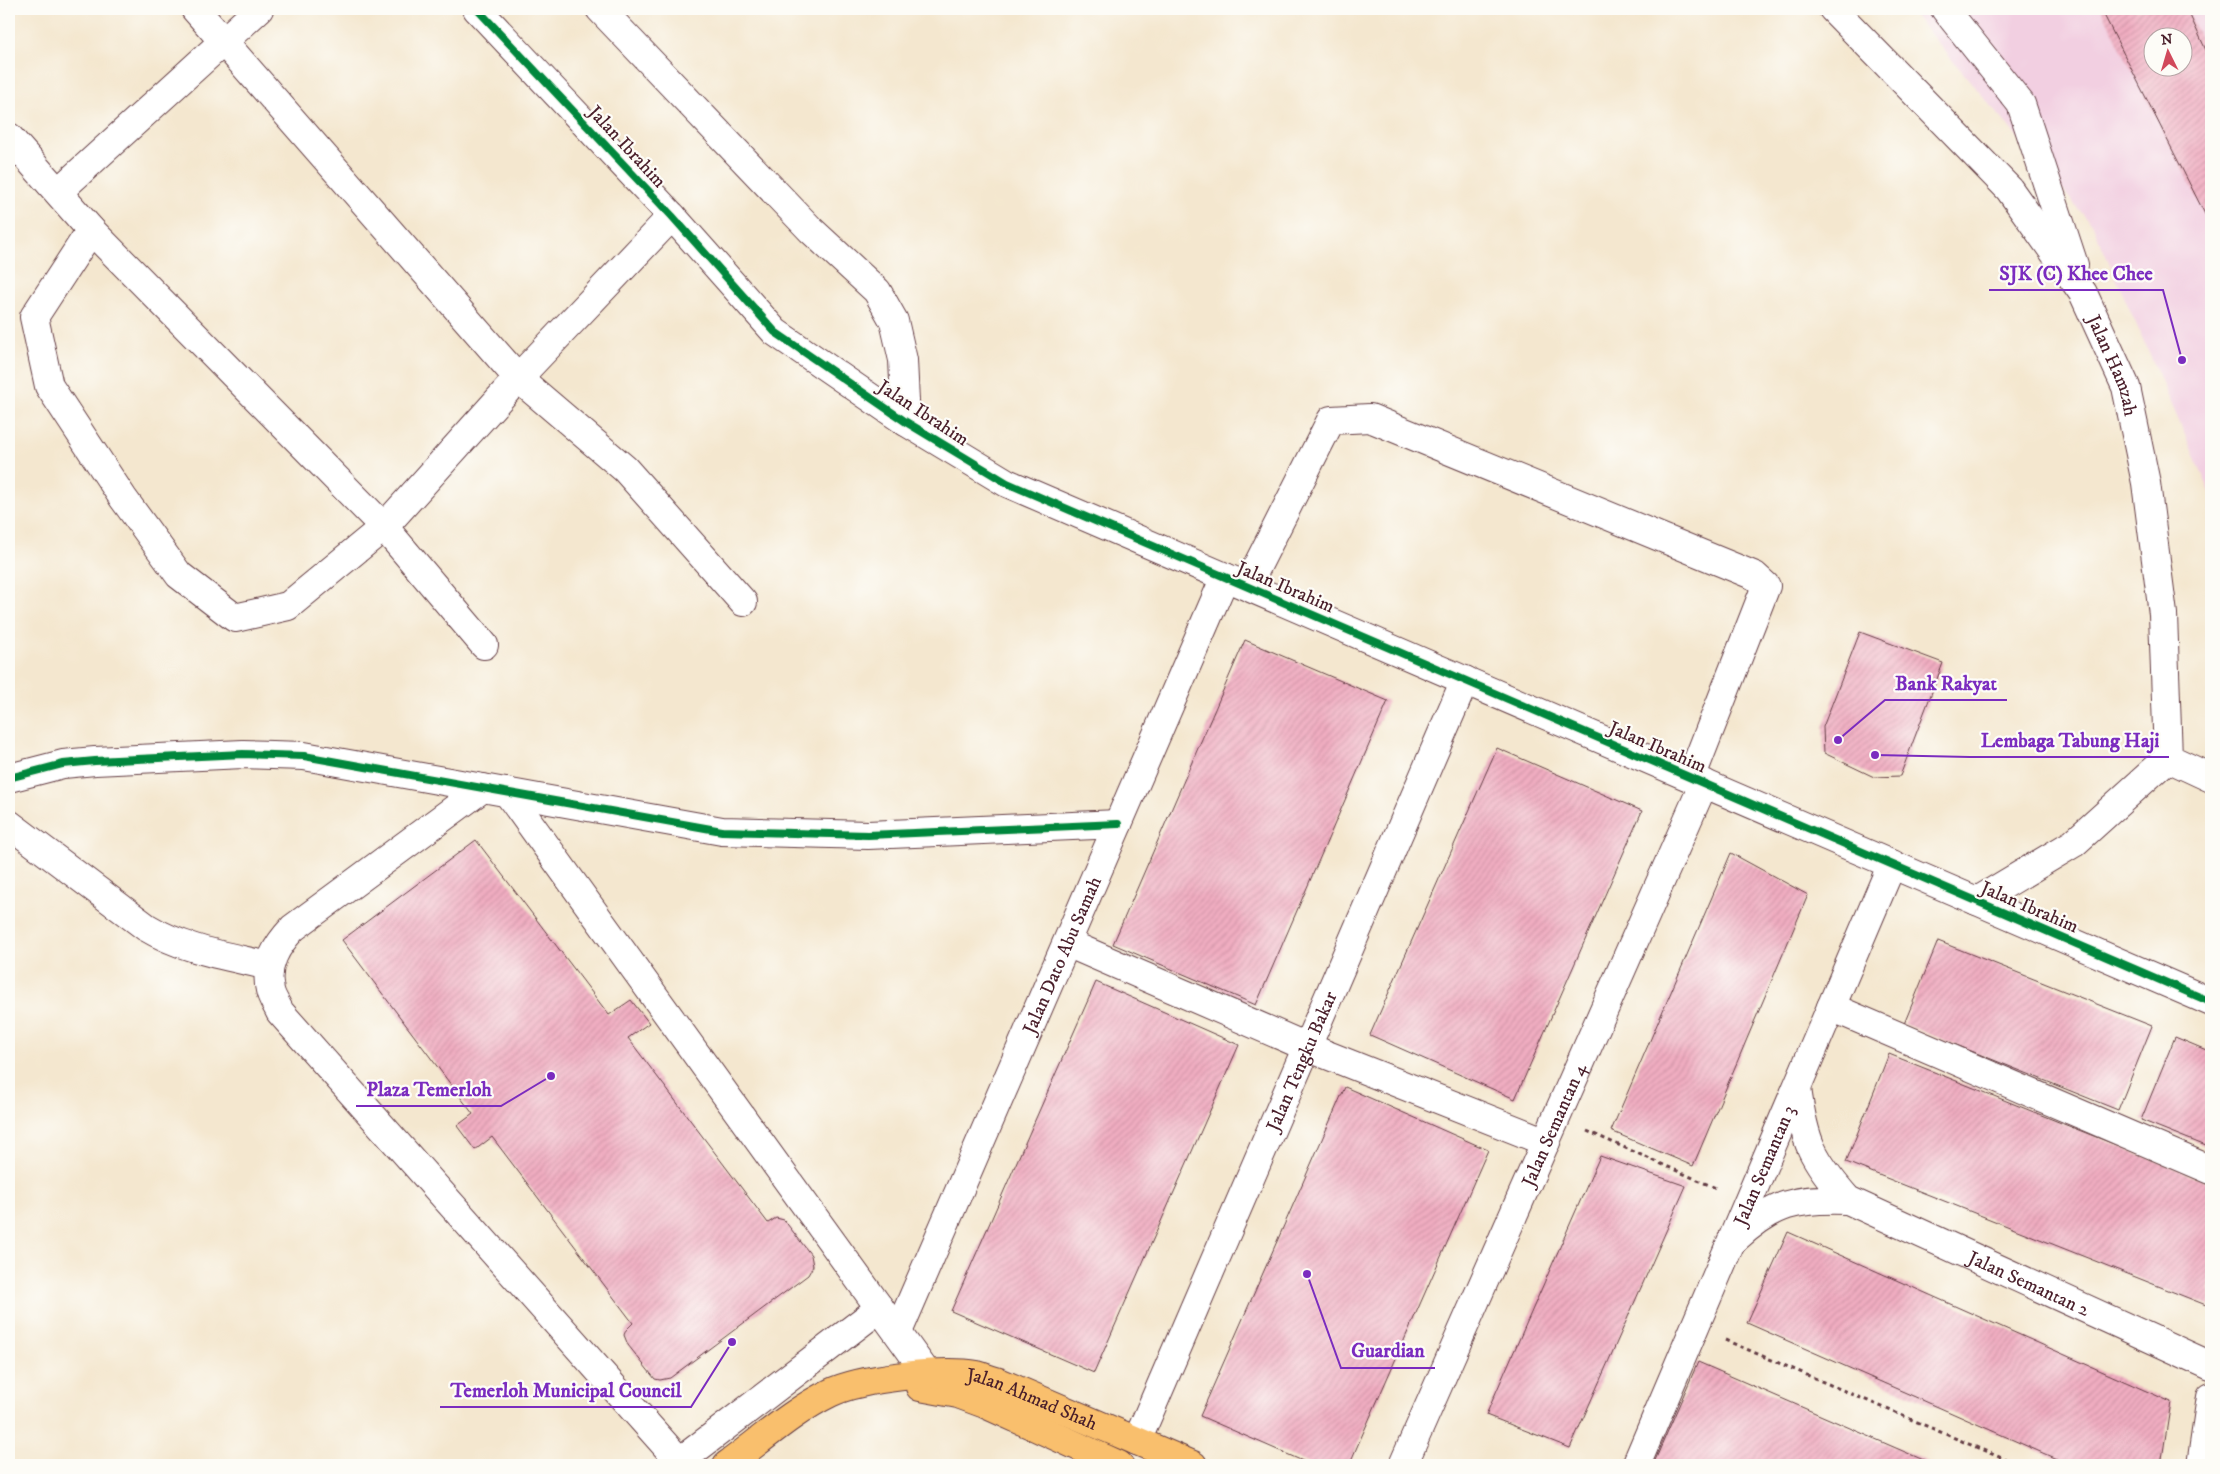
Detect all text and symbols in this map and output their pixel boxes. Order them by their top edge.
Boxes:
north arrow [2142,28,2192,78]
text: N [2160,31,2174,50]
street label: Jalan Ibrahim [582,100,671,193]
callout: SJK (C) Khee Chee [1989,255,2163,290]
text: SJK (C) Khee Chee [1999,262,2153,287]
street label: Jalan Hamzah [2081,310,2142,418]
street label: Jalan Ibrahim [872,374,973,451]
street label: Jalan Ibrahim [1231,556,1338,618]
callout: Bank Rakyat [1885,665,2007,700]
text: Bank Rakyat [1895,672,1998,697]
street label: Jalan Ibrahim [1603,716,1710,778]
callout: Lembaga Tabung Haji [1970,722,2169,757]
text: Lembaga Tabung Haji [1981,729,2159,754]
street label: Jalan Dato Abu Samah [1018,873,1107,1040]
street label: Jalan Ibrahim [1975,876,2082,938]
street label: Jalan Tengku Bakar [1261,988,1342,1137]
street label: Jalan Semantan 4 [1517,1059,1592,1192]
callout: Plaza Temerloh [356,1071,501,1106]
text: Plaza Temerloh [366,1078,492,1103]
street label: Jalan Semantan 3 [1729,1102,1801,1231]
street label: Jalan Semantan 2 [1963,1246,2093,1322]
callout: Guardian [1341,1333,1435,1368]
text: Guardian [1351,1339,1425,1364]
street label: Jalan Ahmad Shah [964,1364,1101,1436]
callout: Temerloh Municipal Council [440,1372,691,1407]
text: Temerloh Municipal Council [449,1379,683,1404]

